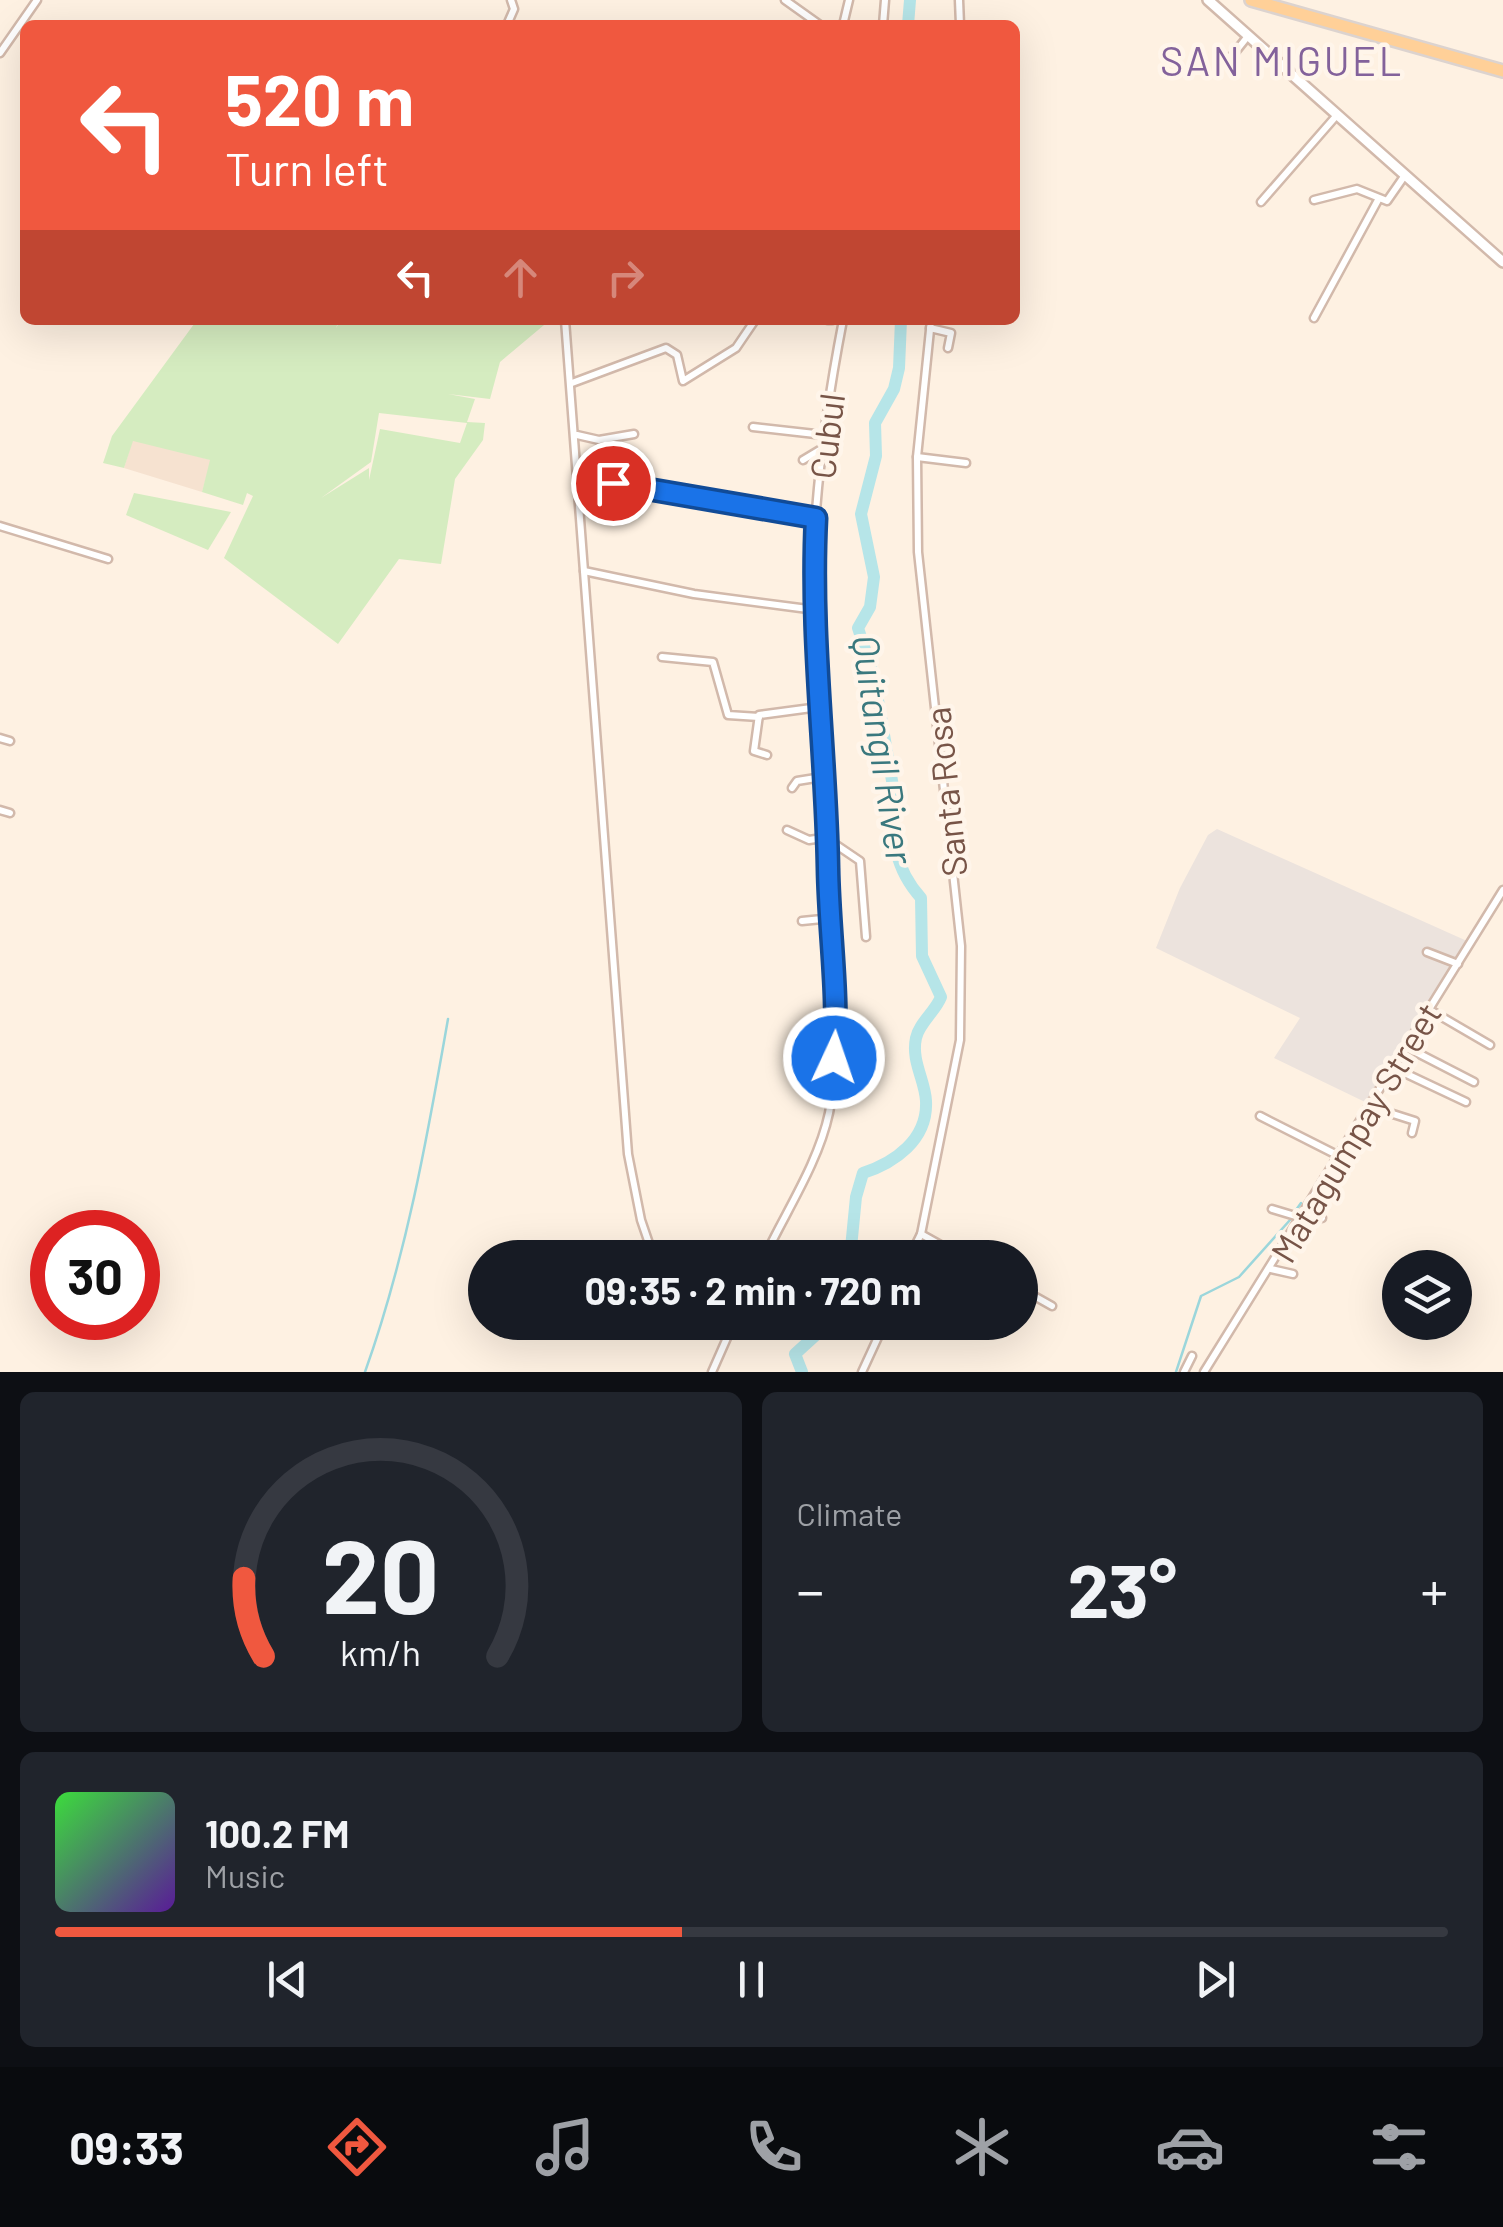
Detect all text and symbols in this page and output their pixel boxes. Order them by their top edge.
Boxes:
district label: SAN MIGUEL [1160,36,1404,84]
text: 520 m [225,56,414,140]
icon: left [60,60,190,190]
text: Turn left [225,141,389,195]
icon: left [388,250,443,305]
icon: ahead [493,250,548,305]
icon: right [598,250,653,305]
street label: Cubul [800,391,852,481]
pin [571,441,656,526]
icon: arrive [586,456,641,511]
water label: Quitangil River [843,632,925,868]
street label: Santa Rosa [915,705,975,879]
street label: Matagumpay Street [1261,995,1449,1269]
position arrow [782,1006,886,1110]
speed limit sign: 30 [30,1210,160,1340]
map controls [1382,1250,1472,1340]
button: layers [1382,1250,1472,1340]
text: 09:35 · 2 min · 720 m [584,1267,922,1313]
text: Climate [797,1494,902,1532]
text: 20 [322,1510,440,1635]
text: 23° [1067,1543,1177,1633]
text: − [797,1556,824,1622]
text: + [1420,1556,1448,1622]
text: km/h [340,1630,421,1673]
text: 100.2 FM [205,1810,349,1856]
text: Music [205,1856,285,1894]
icon: previous [260,1952,315,2007]
icon: pause [724,1952,779,2007]
icon: next [1188,1952,1243,2007]
icon: directions [322,2112,392,2182]
icon: music [530,2112,600,2182]
icon: phone [739,2112,809,2182]
icon: climate [947,2112,1017,2182]
icon: car [1155,2112,1225,2182]
icon: filters [1364,2112,1434,2182]
text: 09:33 [69,2120,184,2174]

